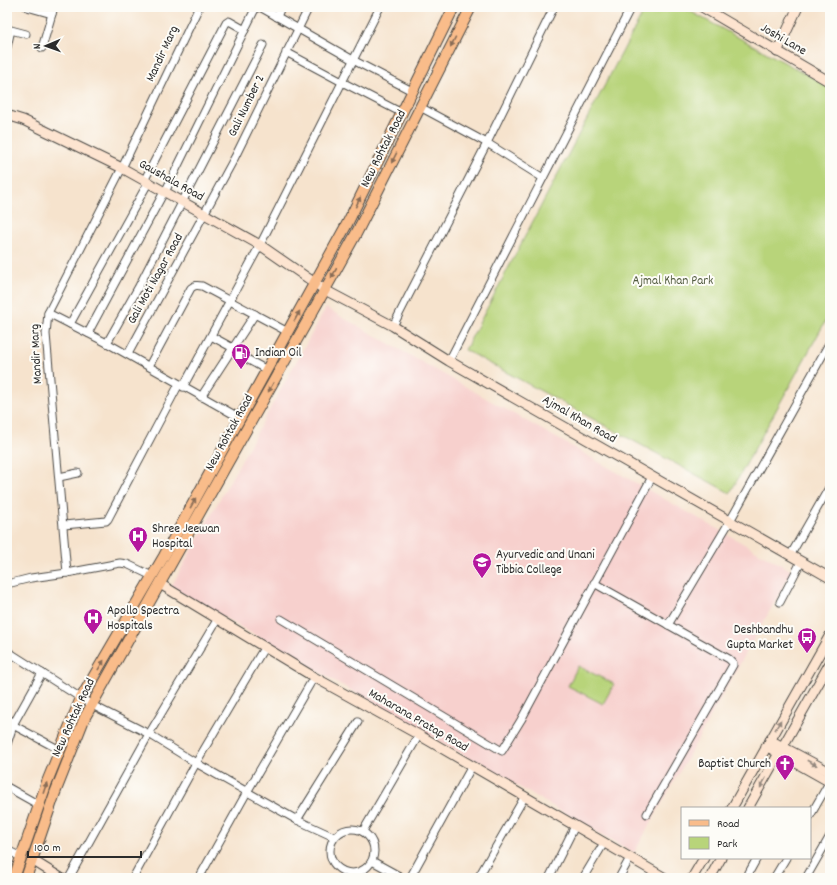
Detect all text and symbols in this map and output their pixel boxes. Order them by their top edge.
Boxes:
street label: Joshi Lane [756,19,810,61]
street label: Mandir Marg [142,22,184,85]
north arrow [26,26,66,66]
one-way arrow [450,36,456,48]
text: N [30,43,46,49]
street label: Gali Number 2 [224,72,270,140]
street label: New Rohtak Road [356,107,412,191]
one-way arrow [391,152,397,164]
street label: Gaushala Road [135,155,207,207]
one-way arrow [355,196,361,207]
street label: Gali Moti Nagar Road [123,230,189,328]
one-way arrow [331,267,338,279]
park label: Ajmal Khan Park [633,272,713,291]
one-way arrow [293,310,300,322]
street label: Mandir Marg [26,323,48,385]
fuel station icon: Indian Oil [230,342,252,370]
place label: Indian Oil [255,344,302,363]
one-way arrow [268,381,275,393]
street label: New Rohtak Road [201,391,259,475]
street label: Ajmal Khan Road [538,391,620,449]
one-way arrow [190,497,197,509]
place label: Shree Jeewan Hospital [152,520,220,554]
hospital icon: Shree Jeewan Hospital [127,525,149,553]
place label: Ayurvedic and Unani Tibbia College [496,546,595,580]
school or university icon: Ayurvedic and Unani Tibbia College [471,551,493,579]
place label: Apollo Spectra Hospitals [107,602,180,636]
hospital icon: Apollo Spectra Hospitals [82,607,104,635]
place label: Deshbandhu Gupta Market [727,621,793,655]
bus stop icon: Deshbandhu Gupta Market [796,626,818,654]
one-way arrow [97,660,105,670]
street label: New Rohtak Road [47,675,101,761]
street label: Maharana Pratap Road [364,685,472,757]
one-way arrow [775,719,782,731]
church icon: Baptist Church [774,753,796,781]
place label: Baptist Church [698,755,771,774]
one-way arrow [806,759,818,766]
one-way arrow [759,777,766,788]
one-way arrow [42,782,48,794]
legend [681,807,811,859]
text: Road [717,816,739,833]
scale bar [28,833,141,859]
text: Park [717,836,738,853]
text: 100 m [34,840,61,857]

